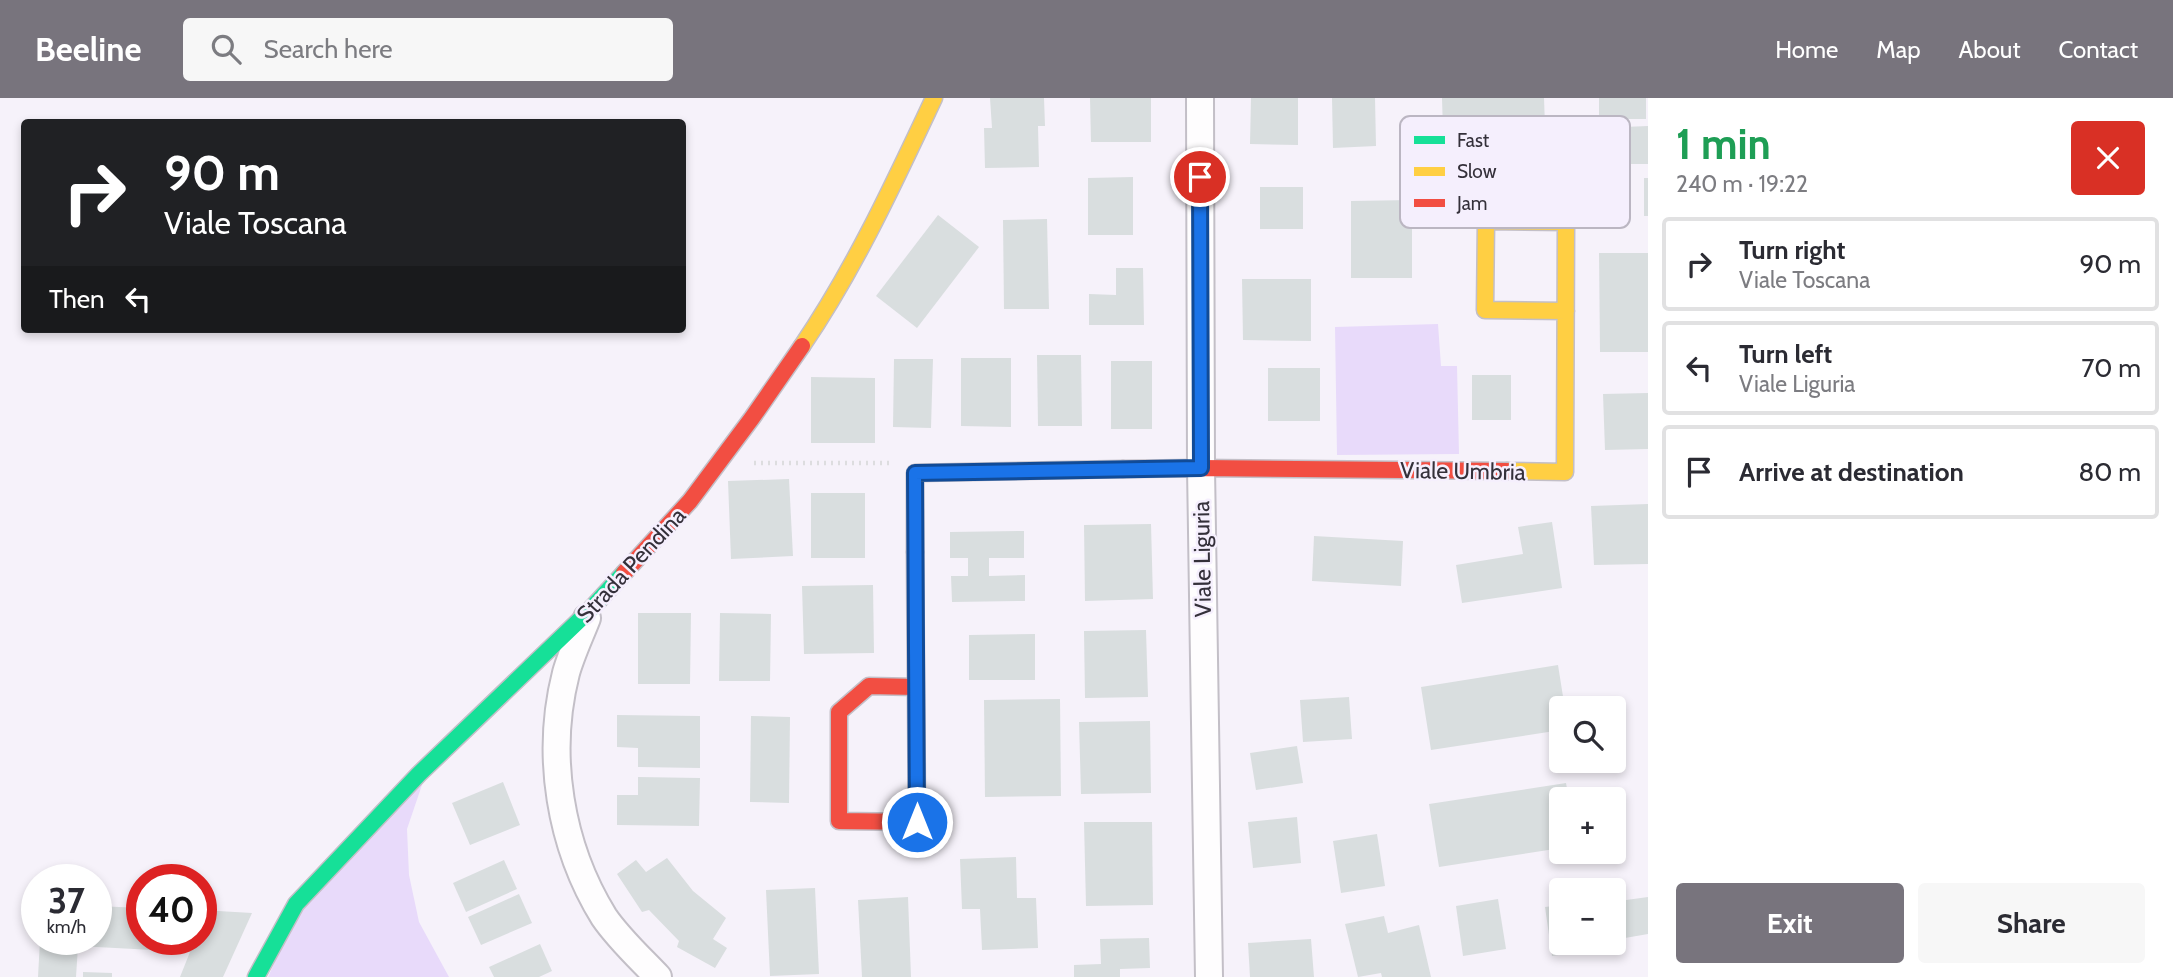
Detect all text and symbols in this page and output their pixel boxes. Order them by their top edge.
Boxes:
search box [183,18,673,81]
text: Beeline [35,29,141,69]
icon: search [207,30,245,68]
text: Search here [263,33,393,65]
text: Home [1775,35,1838,64]
text: Map [1876,35,1921,64]
text: About [1959,35,2021,64]
text: Contact [2059,35,2138,64]
legend [1400,116,1630,228]
text: 1 min [1676,118,1771,170]
button: close [2071,121,2145,195]
text: Fast [1457,129,1490,152]
text: 90 m [164,143,280,202]
icon: right [49,147,140,238]
pin [1170,147,1230,207]
icon: arrive [1181,158,1219,196]
text: Slow [1457,160,1497,183]
text: 240 m · 19:22 [1676,170,1808,198]
text: Jam [1456,192,1487,215]
text: Viale Toscana [164,203,347,242]
text: Turn right [1739,234,1845,266]
icon: right [1680,245,1718,283]
text: 90 m [2079,248,2141,280]
text: Viale Toscana [1739,266,1870,294]
icon: left [119,280,157,318]
text: Then [49,283,105,315]
text: Turn left [1739,338,1832,370]
icon: left [1680,349,1718,387]
text: 70 m [2081,352,2141,384]
text: Viale Liguria [1739,370,1855,398]
icon: arrive [1680,453,1718,491]
street label: Viale Umbria [1400,456,1526,486]
text: Arrive at destination [1739,456,1964,488]
text: 80 m [2078,456,2141,488]
street label: Viale Liguria [1187,501,1217,617]
street label: Strada Pendina [571,502,691,628]
map controls [1549,696,1626,955]
button: search [1549,696,1626,773]
position arrow [880,785,954,859]
button: + [1549,787,1626,864]
speed limit sign: 40 [126,864,217,955]
button: − [1549,878,1626,955]
text: 37 [48,879,85,922]
button: Exit [1676,883,1904,963]
button: Share [1918,883,2145,963]
text: km/h [47,916,86,938]

